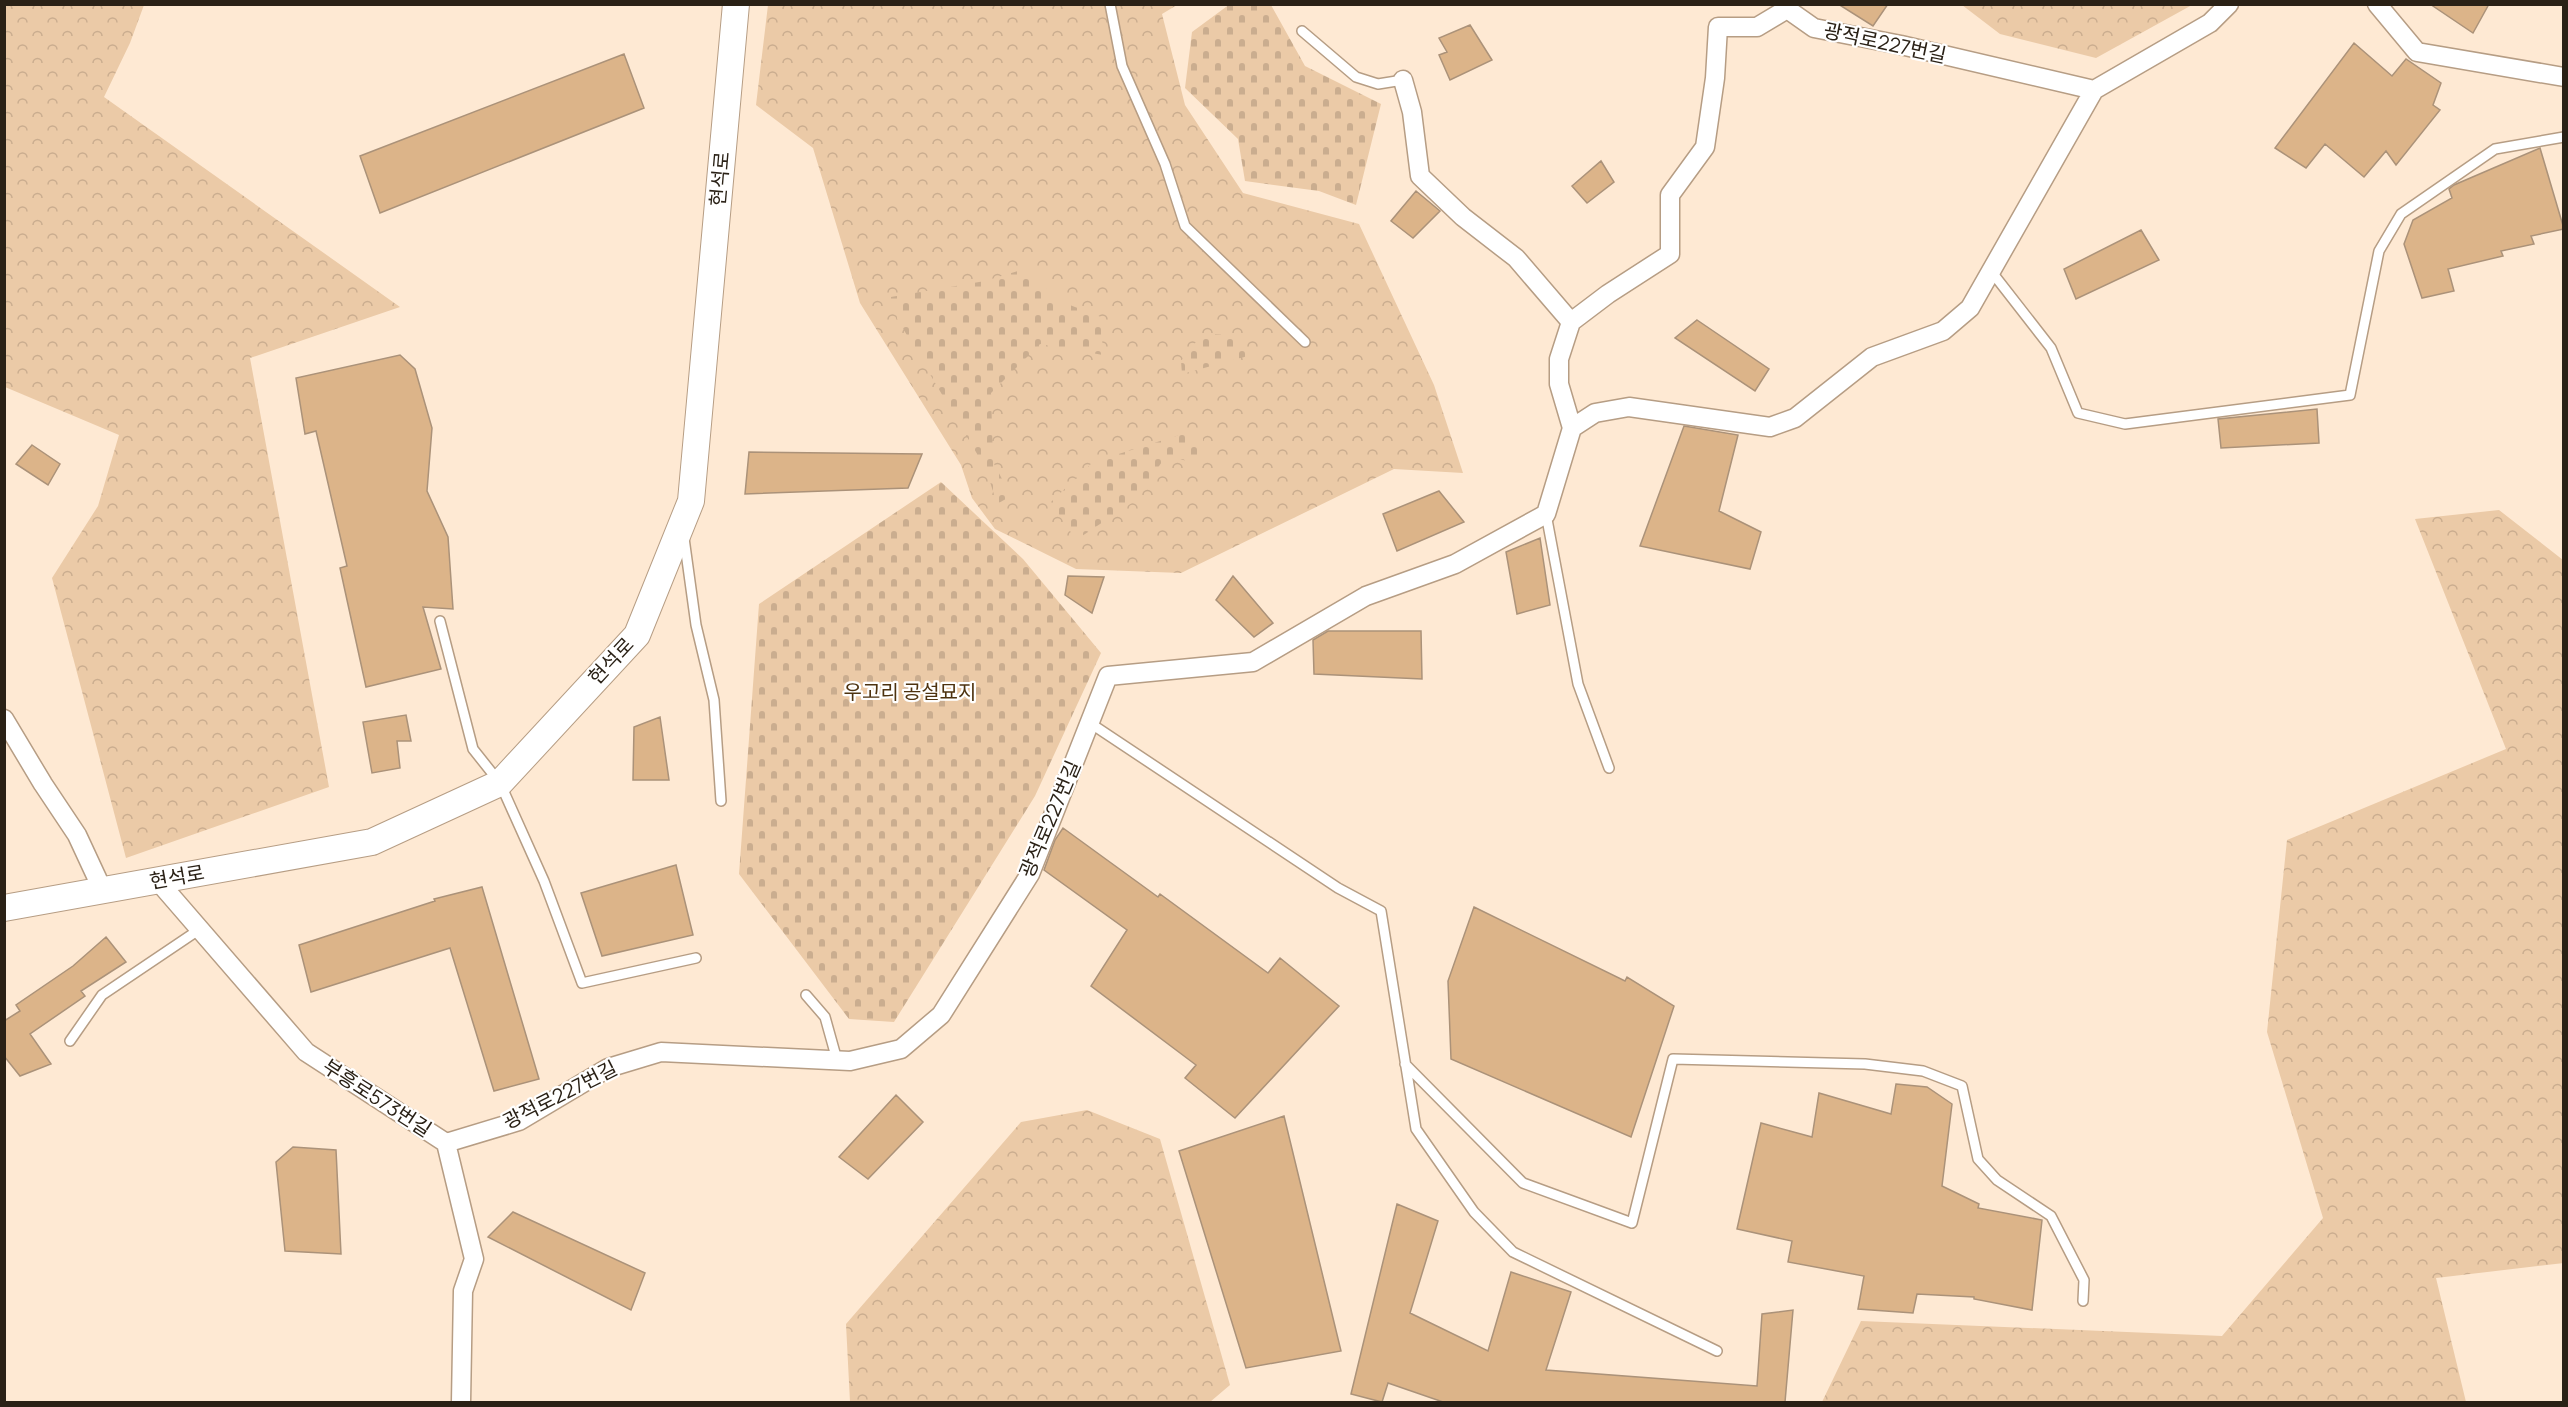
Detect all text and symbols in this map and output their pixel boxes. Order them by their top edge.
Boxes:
street label: 광적로227번길 [1821,16,1949,69]
street label: 현석로 [704,150,735,208]
street label: 현석로 [582,631,639,690]
park label: 우고리 공설묘지 [844,678,976,705]
street label: 광적로227번길 [1013,756,1086,882]
street label: 현석로 [147,858,206,895]
street label: 부흥로573번길 [318,1052,437,1143]
street label: 광적로227번길 [498,1054,622,1135]

